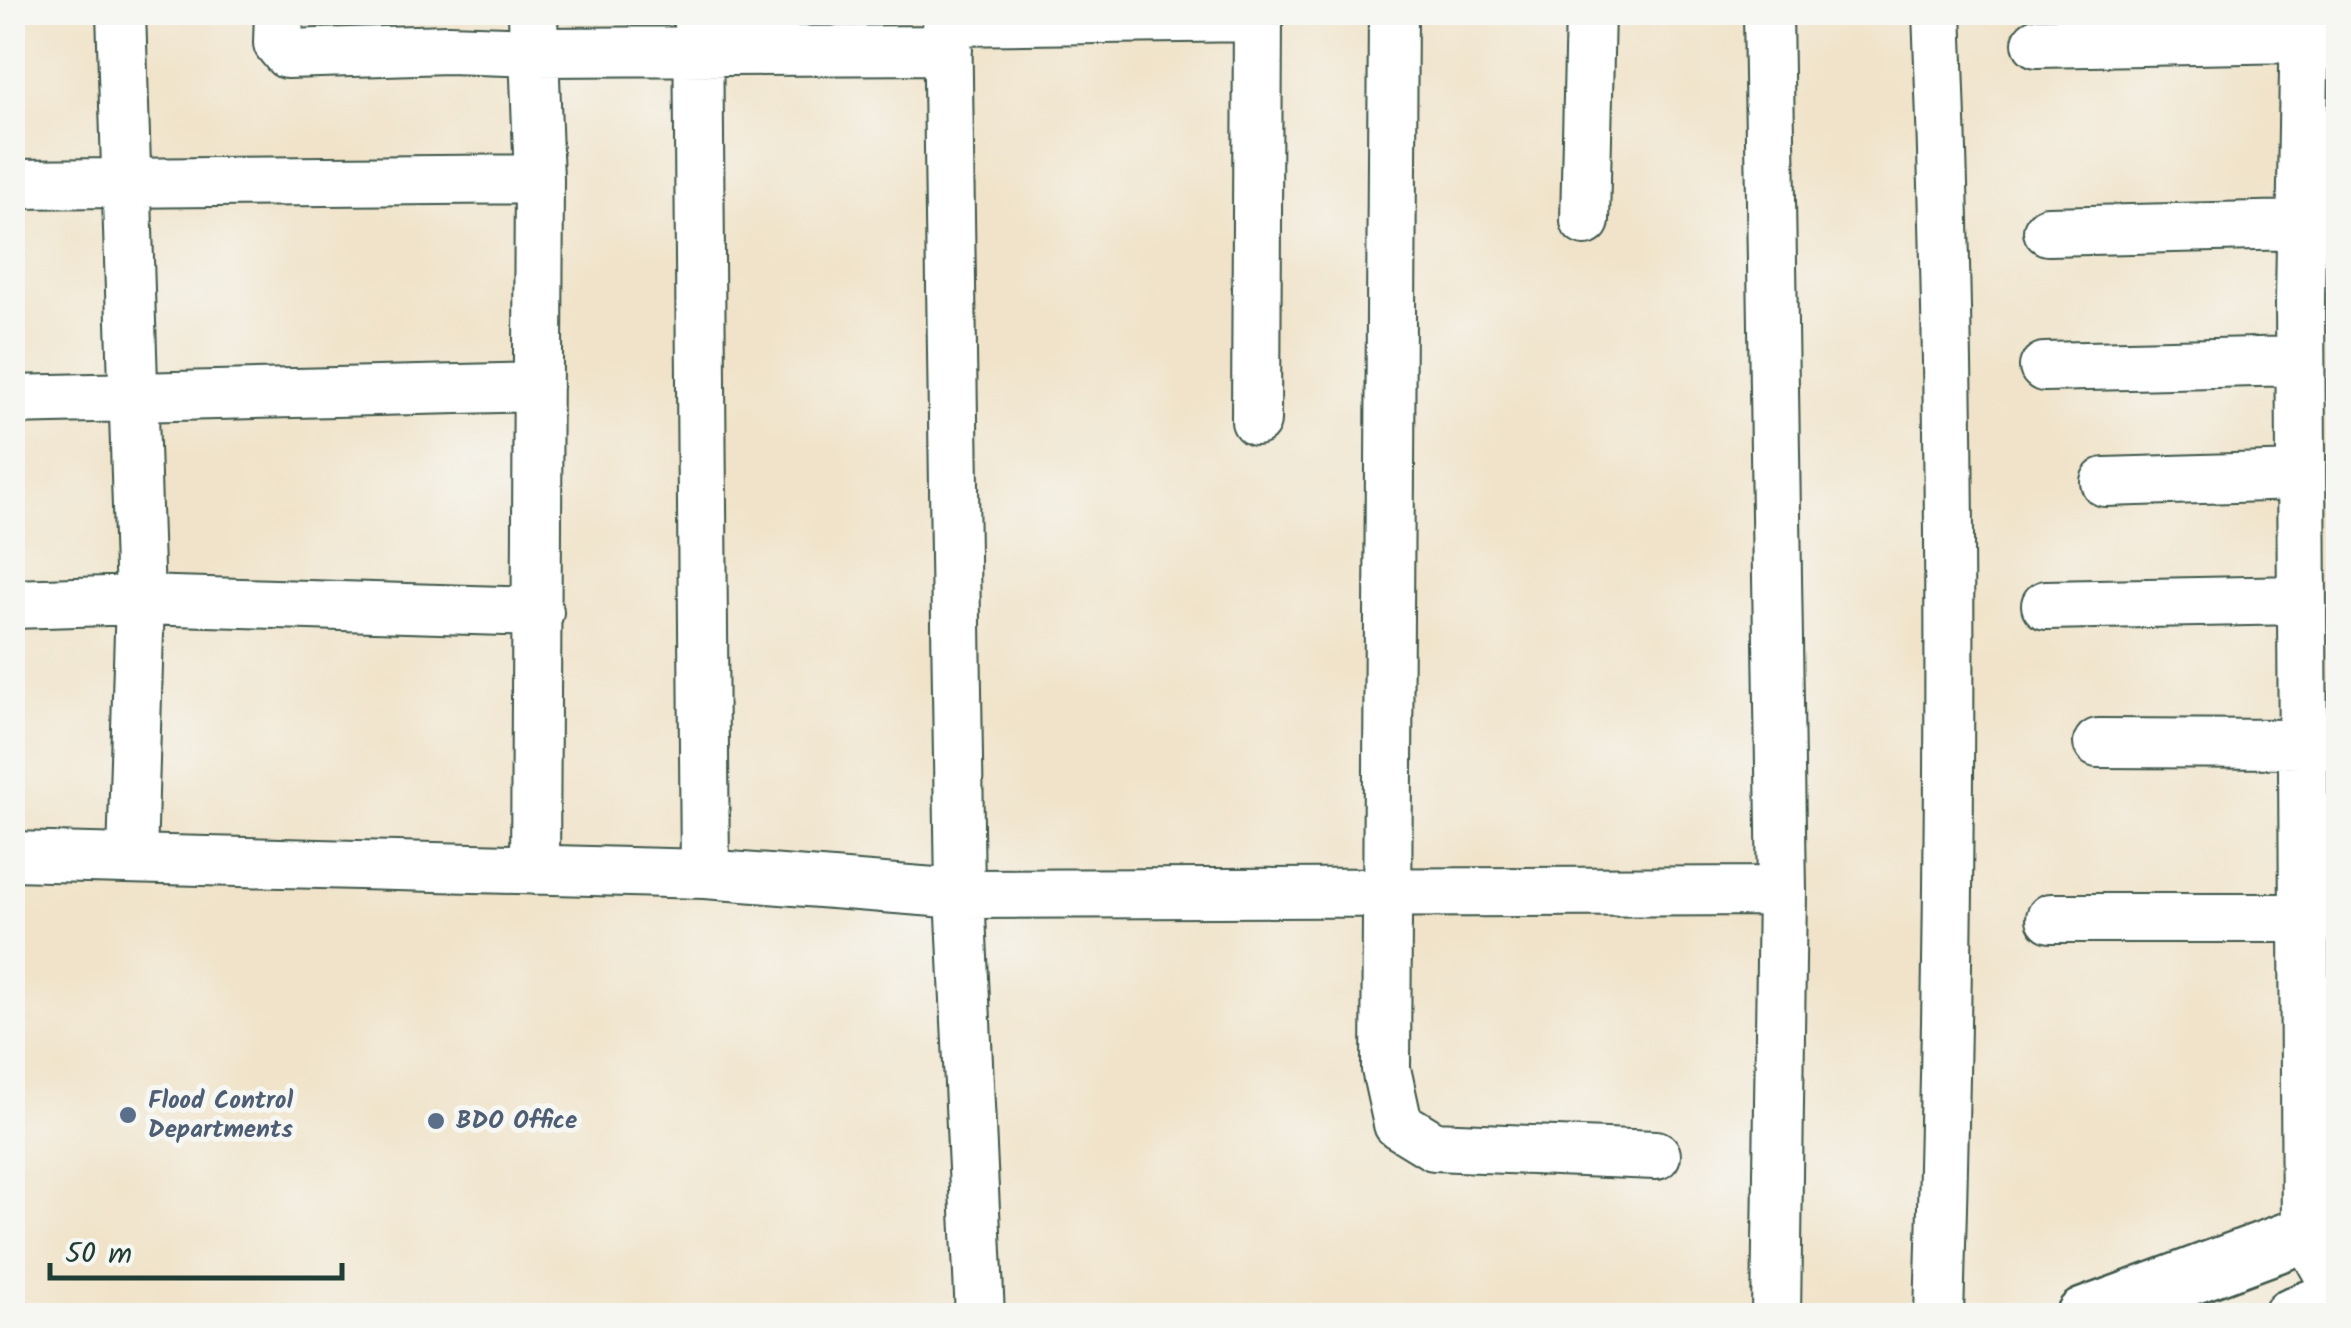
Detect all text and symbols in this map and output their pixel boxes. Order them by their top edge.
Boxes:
place label: Flood Control Departments [148,1081,294,1150]
place label: BDO Office [456,1101,577,1141]
marker: Flood Control Departments [117,1104,139,1126]
marker: BDO Office [425,1110,447,1132]
scale bar [50,1218,342,1280]
text: 50 m [65,1231,132,1279]

